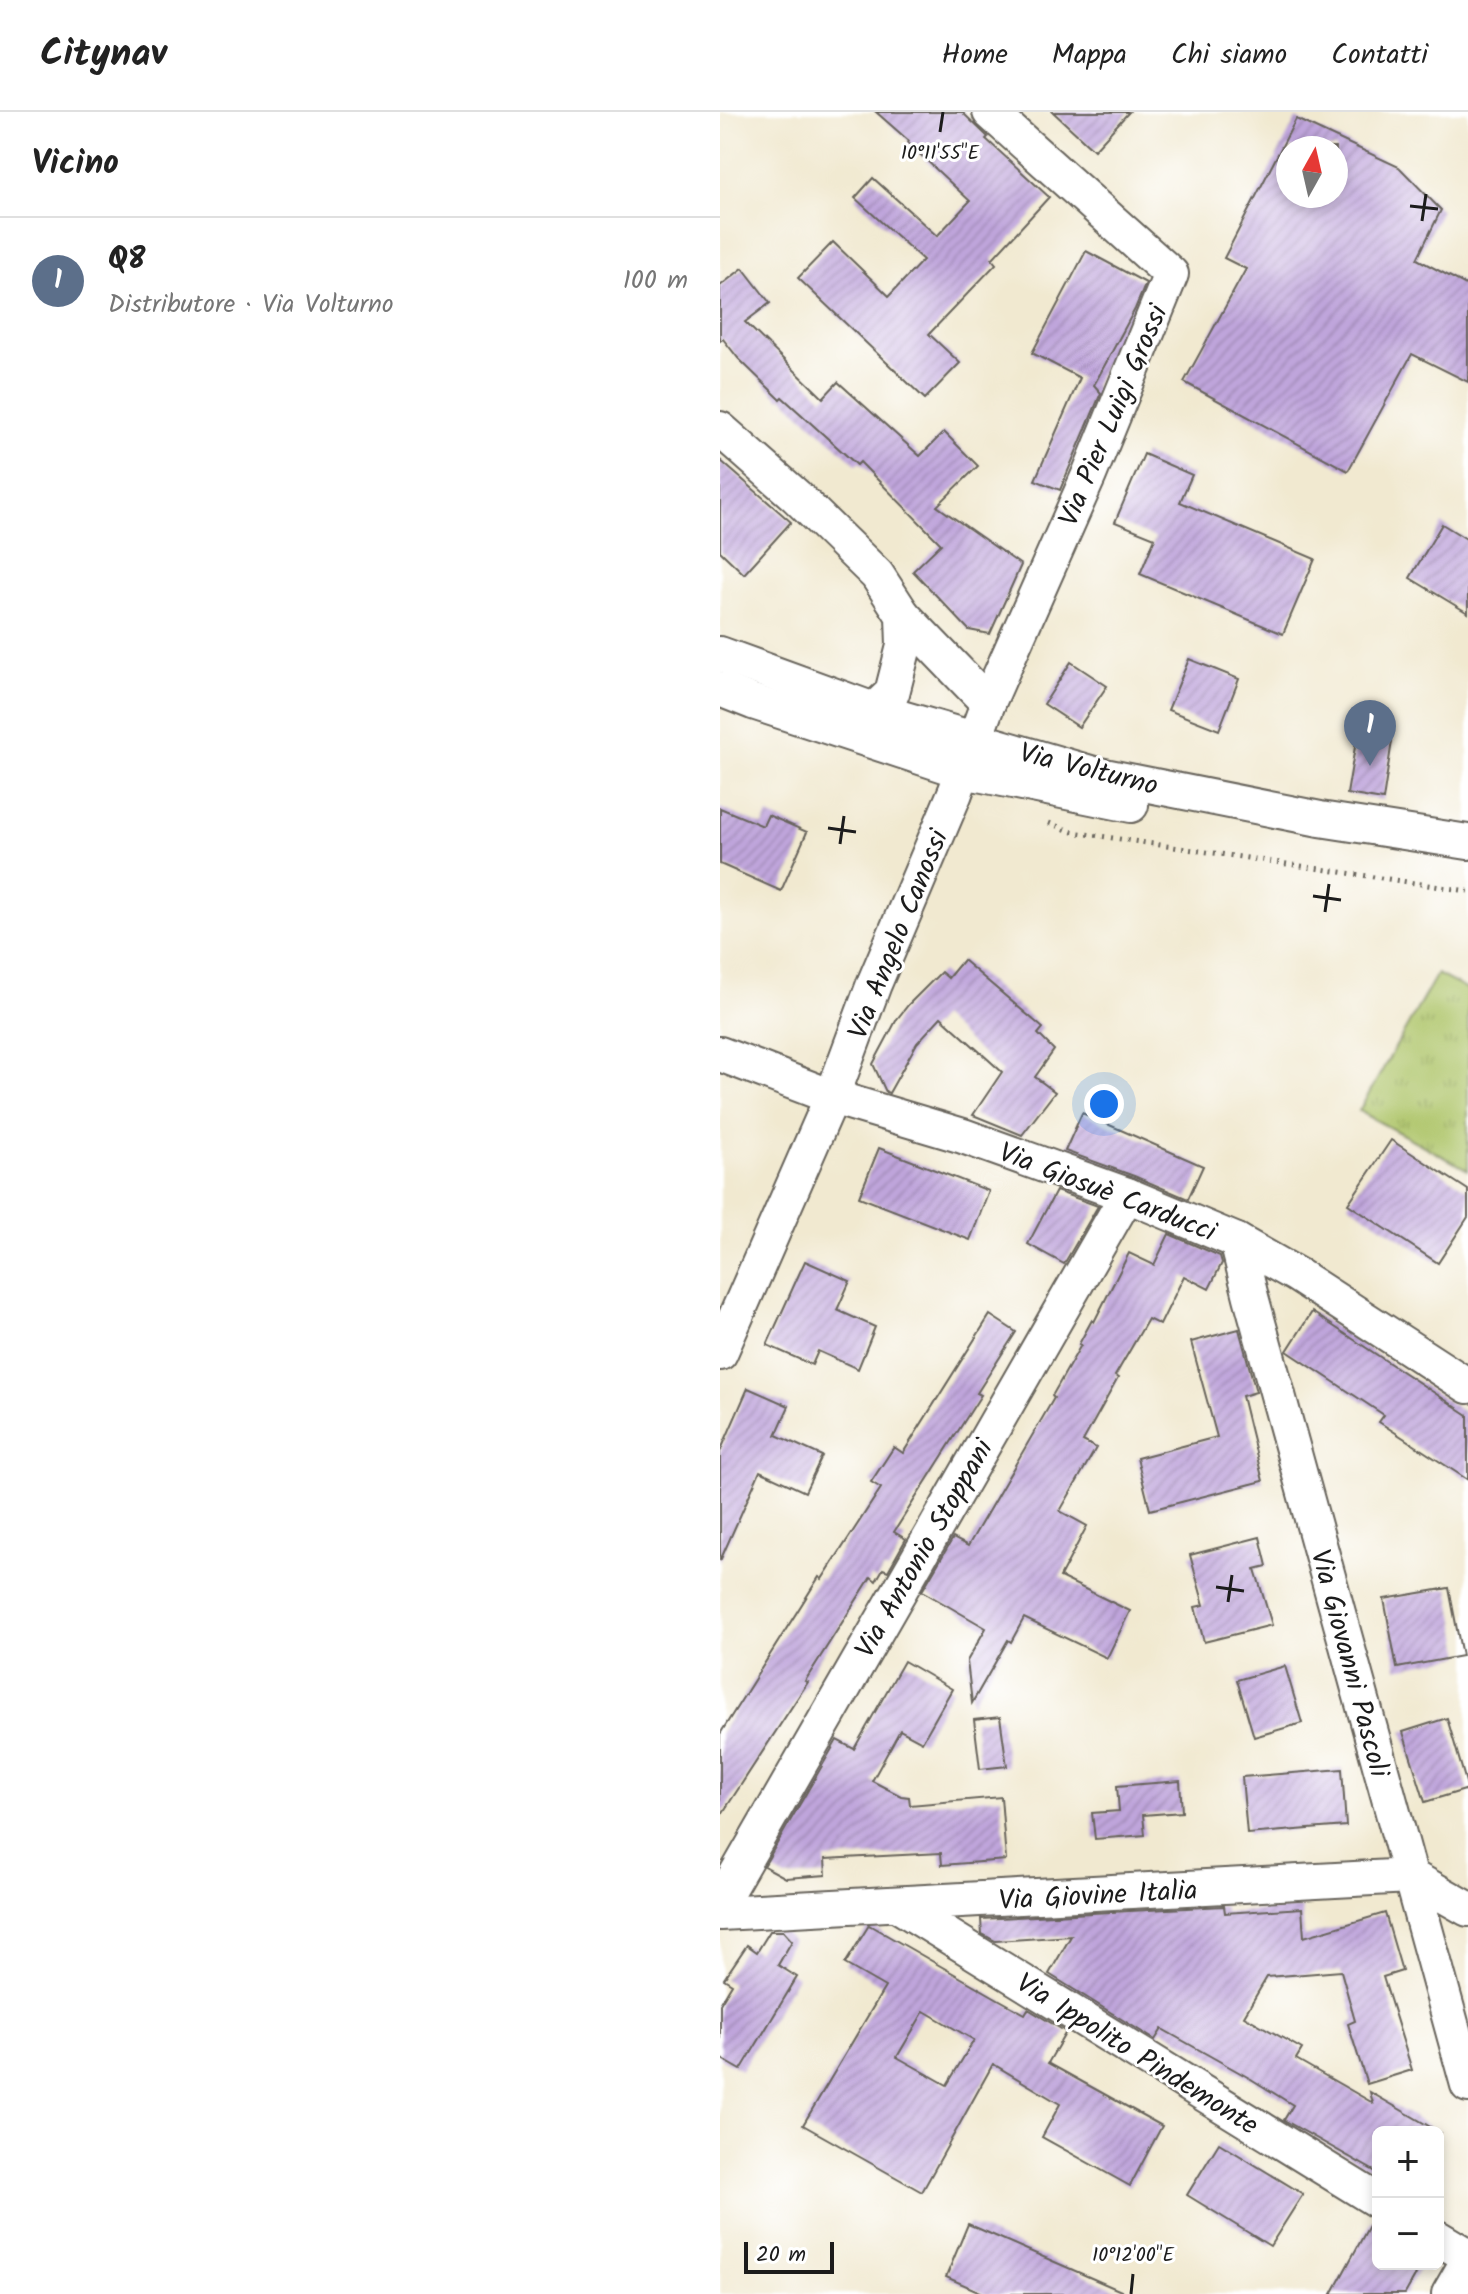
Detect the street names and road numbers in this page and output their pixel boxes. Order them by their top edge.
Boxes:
street label: Via Pier Luigi Grossi [1047,297,1182,534]
street label: Via Volturno [1014,731,1163,809]
street label: Via Angelo Canossi [837,822,962,1047]
street label: Via Giosuè Carducci [992,1131,1224,1256]
street label: Via Antonio Stoppani [844,1430,1007,1667]
street label: Via Giovanni Pascoli [1297,1545,1401,1784]
street label: Via Giovine Italia [998,1869,1199,1924]
street label: Via Ippolito Pindemonte [1006,1962,1267,2148]

